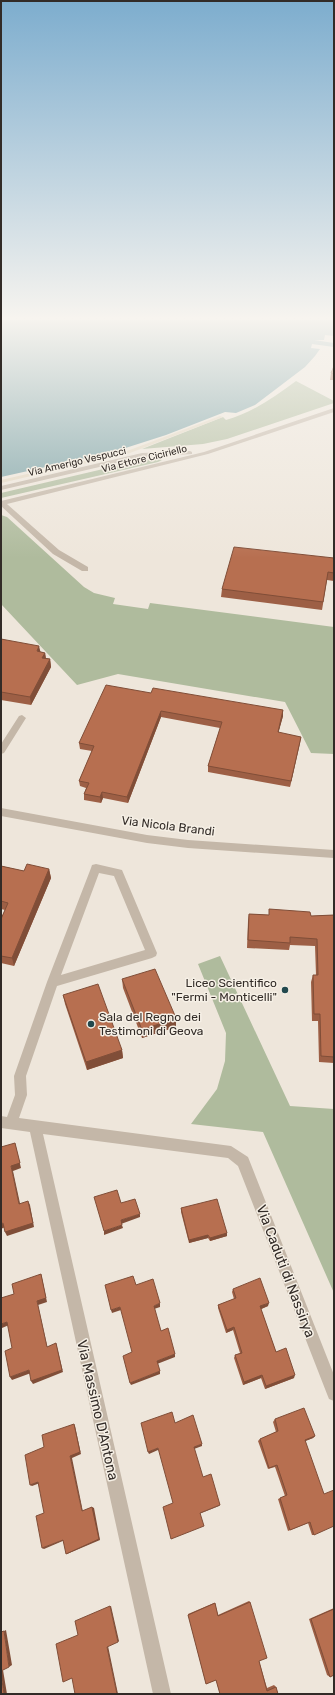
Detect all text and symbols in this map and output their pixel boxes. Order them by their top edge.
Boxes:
street label: Via Ettore Ciciriello [100,442,188,475]
street label: Via Amerigo Vespucci [27,445,127,479]
street label: Via Nicola Brandi [121,813,216,839]
place label: Liceo Scientifico "Fermi - Monticelli" [171,976,277,1004]
marker: Liceo Scientifico "Fermi - Monticelli" [280,985,290,995]
place label: Sala del Regno dei Testimoni di Geova [99,1010,203,1038]
marker: Sala del Regno dei Testimoni di Geova [86,1019,96,1029]
street label: Via Caduti di Nassirya [252,1203,319,1340]
street label: Via Massimo D'Antona [73,1338,122,1482]

